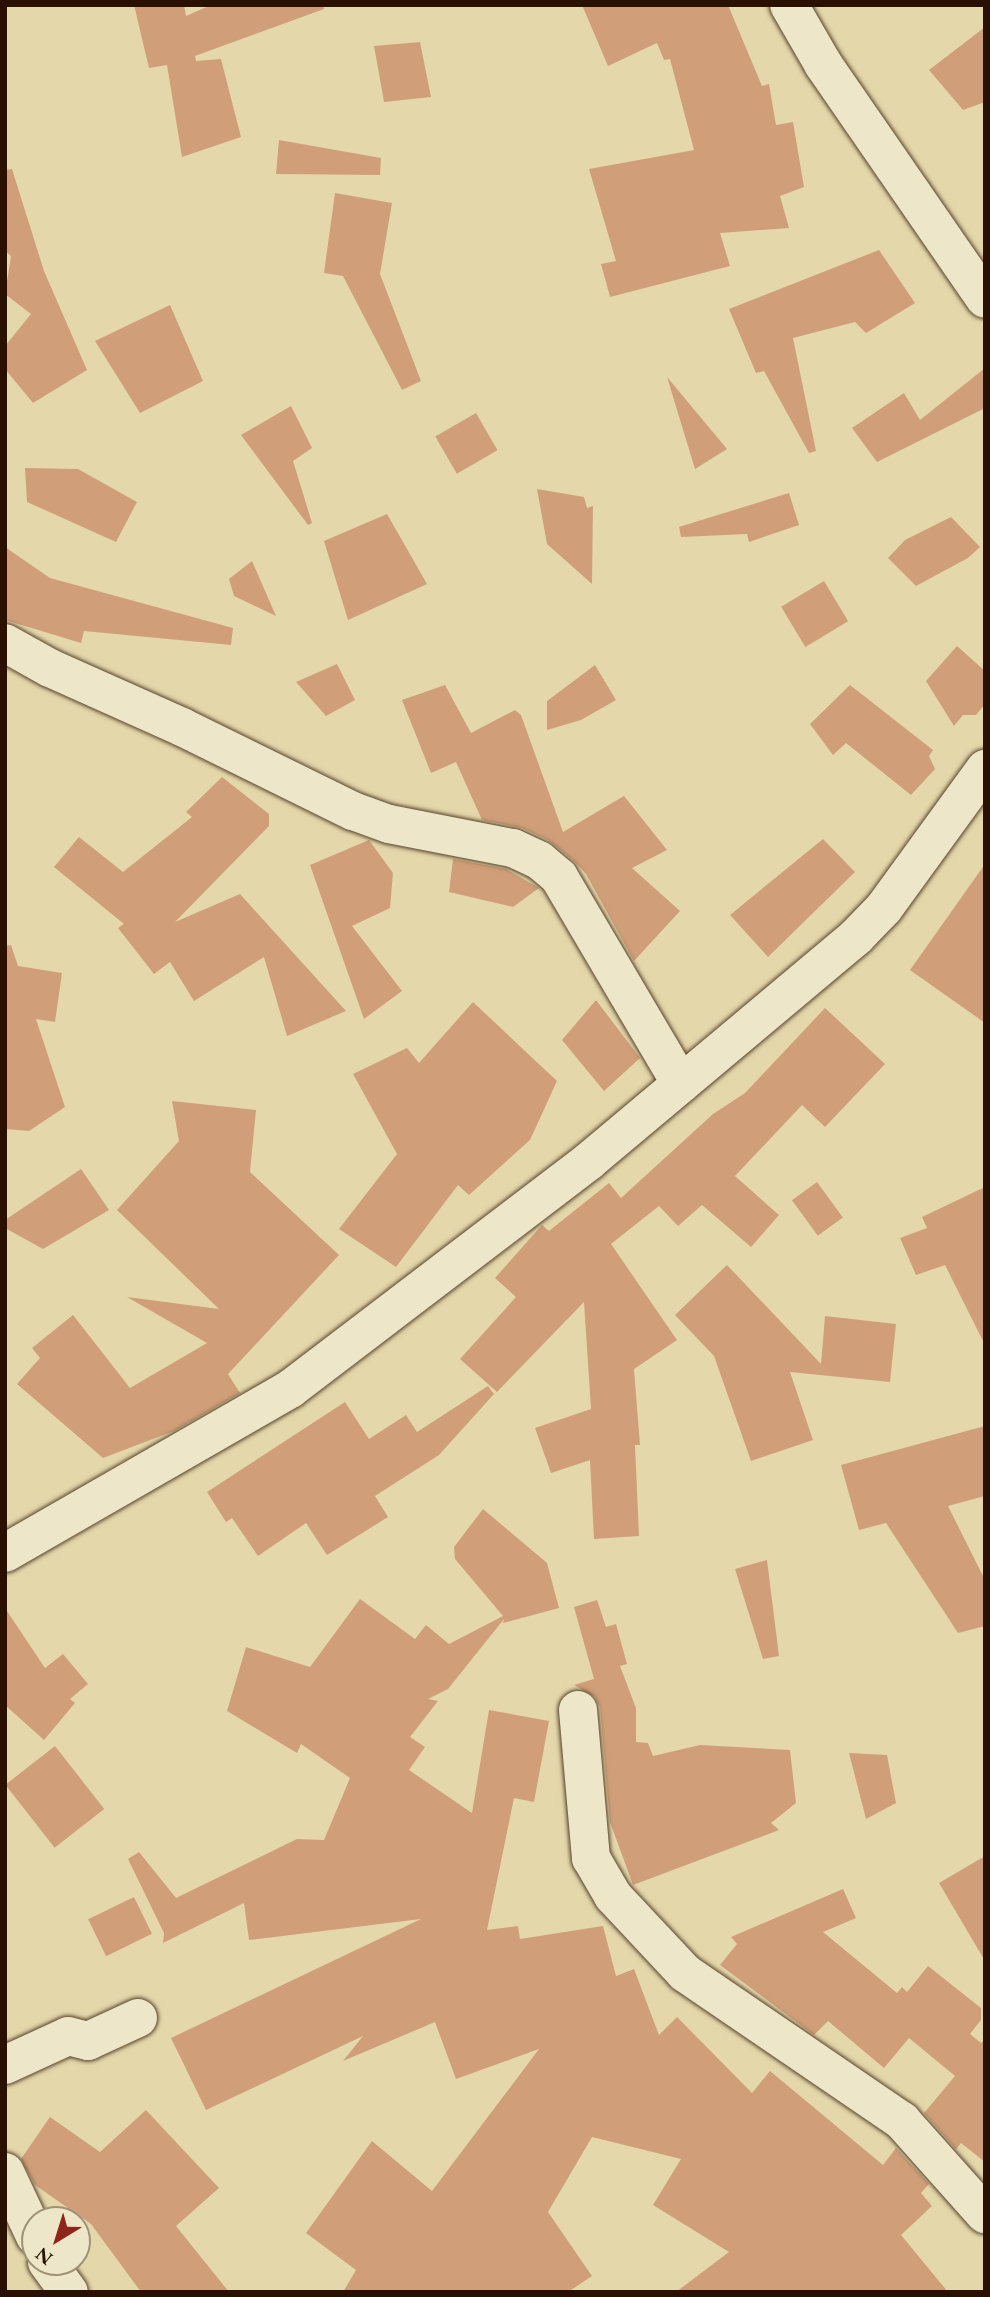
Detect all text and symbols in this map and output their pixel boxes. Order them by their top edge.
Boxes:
north arrow [21,2206,91,2276]
text: N [30,2242,58,2271]

